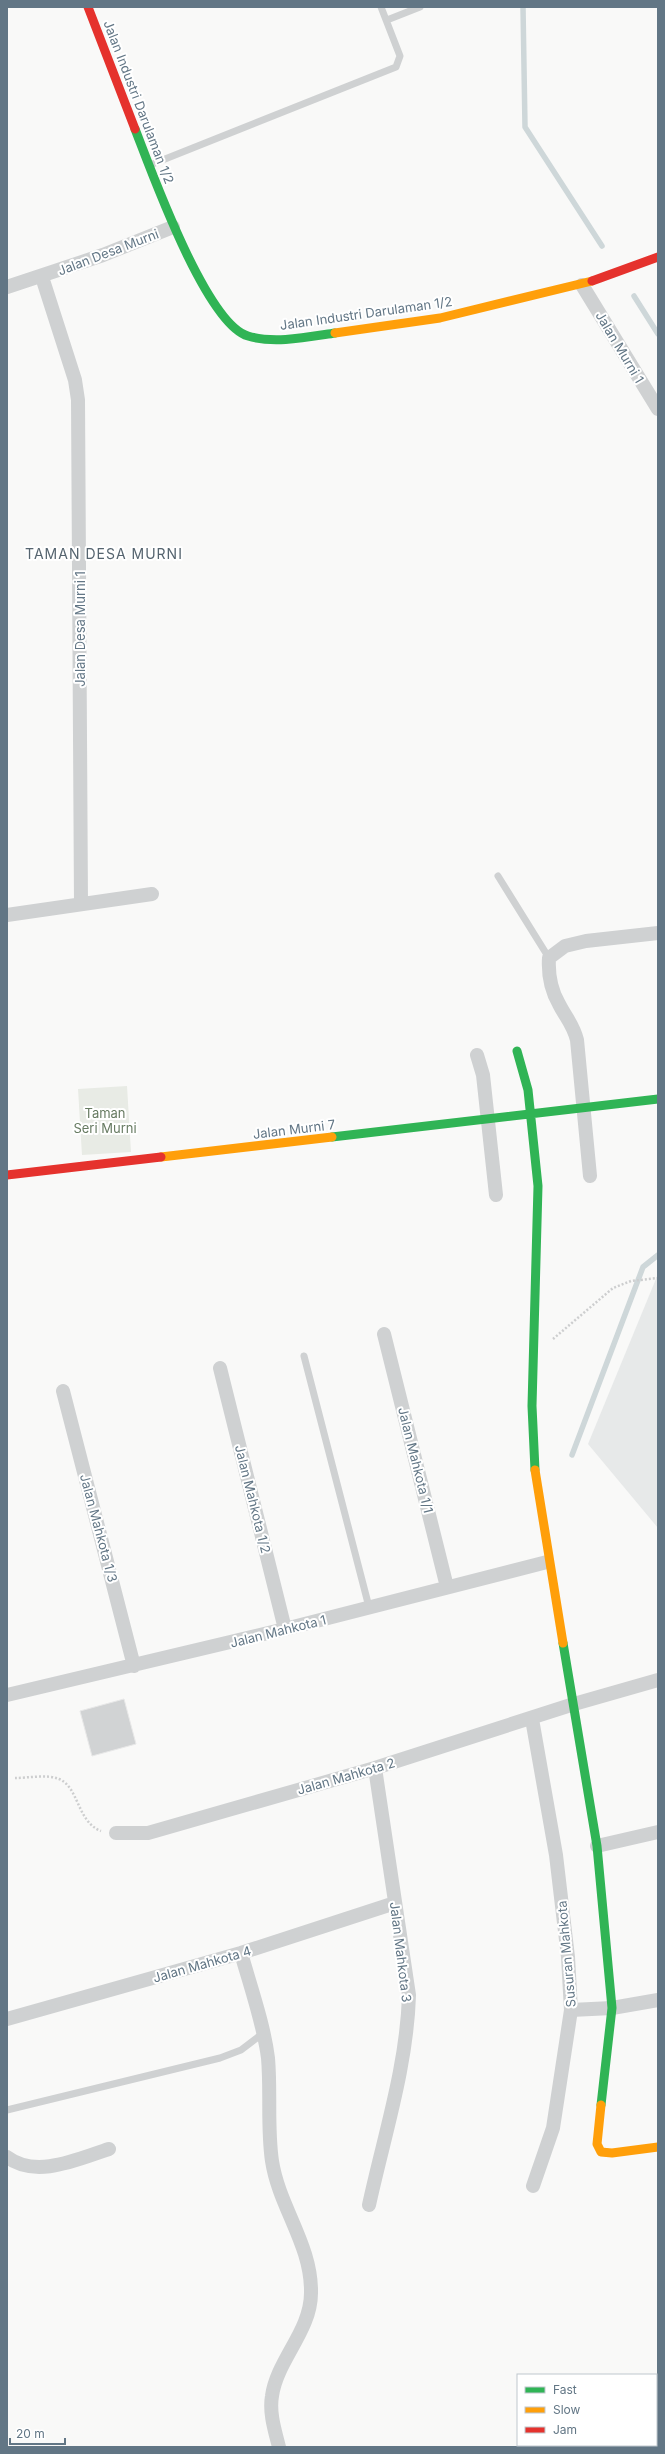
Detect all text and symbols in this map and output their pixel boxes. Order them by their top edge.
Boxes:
street label: Jalan Industri Darulaman 1/2 [100,18,178,186]
street label: Jalan Desa Murni [55,225,161,279]
street label: Jalan Industri Darulaman 1/2 [279,293,453,333]
street label: Jalan Murni 1 [592,308,648,386]
district label: TAMAN DESA MURNI [25,545,183,562]
street label: Jalan Desa Murni 1 [72,571,88,687]
park label: Taman Seri Murni [73,1105,137,1136]
street label: Jalan Murni 7 [252,1116,336,1142]
street label: Jalan Mahkota 1/1 [395,1405,437,1515]
street label: Jalan Mahkota 1/2 [232,1443,274,1555]
street label: Jalan Mahkota 1/3 [77,1472,121,1584]
street label: Jalan Mahkota 1 [228,1611,328,1651]
street label: Jalan Mahkota 2 [295,1754,397,1798]
street label: Susuran Mahkota [553,1900,579,2008]
street label: Jalan Mahkota 3 [387,1901,415,2003]
street label: Jalan Mahkota 4 [151,1942,253,1986]
legend [517,2374,657,2446]
text: Fast [553,2382,577,2397]
text: Slow [553,2402,581,2417]
scale bar [10,2420,65,2446]
text: Jam [553,2422,577,2437]
text: 20 m [16,2426,45,2441]

